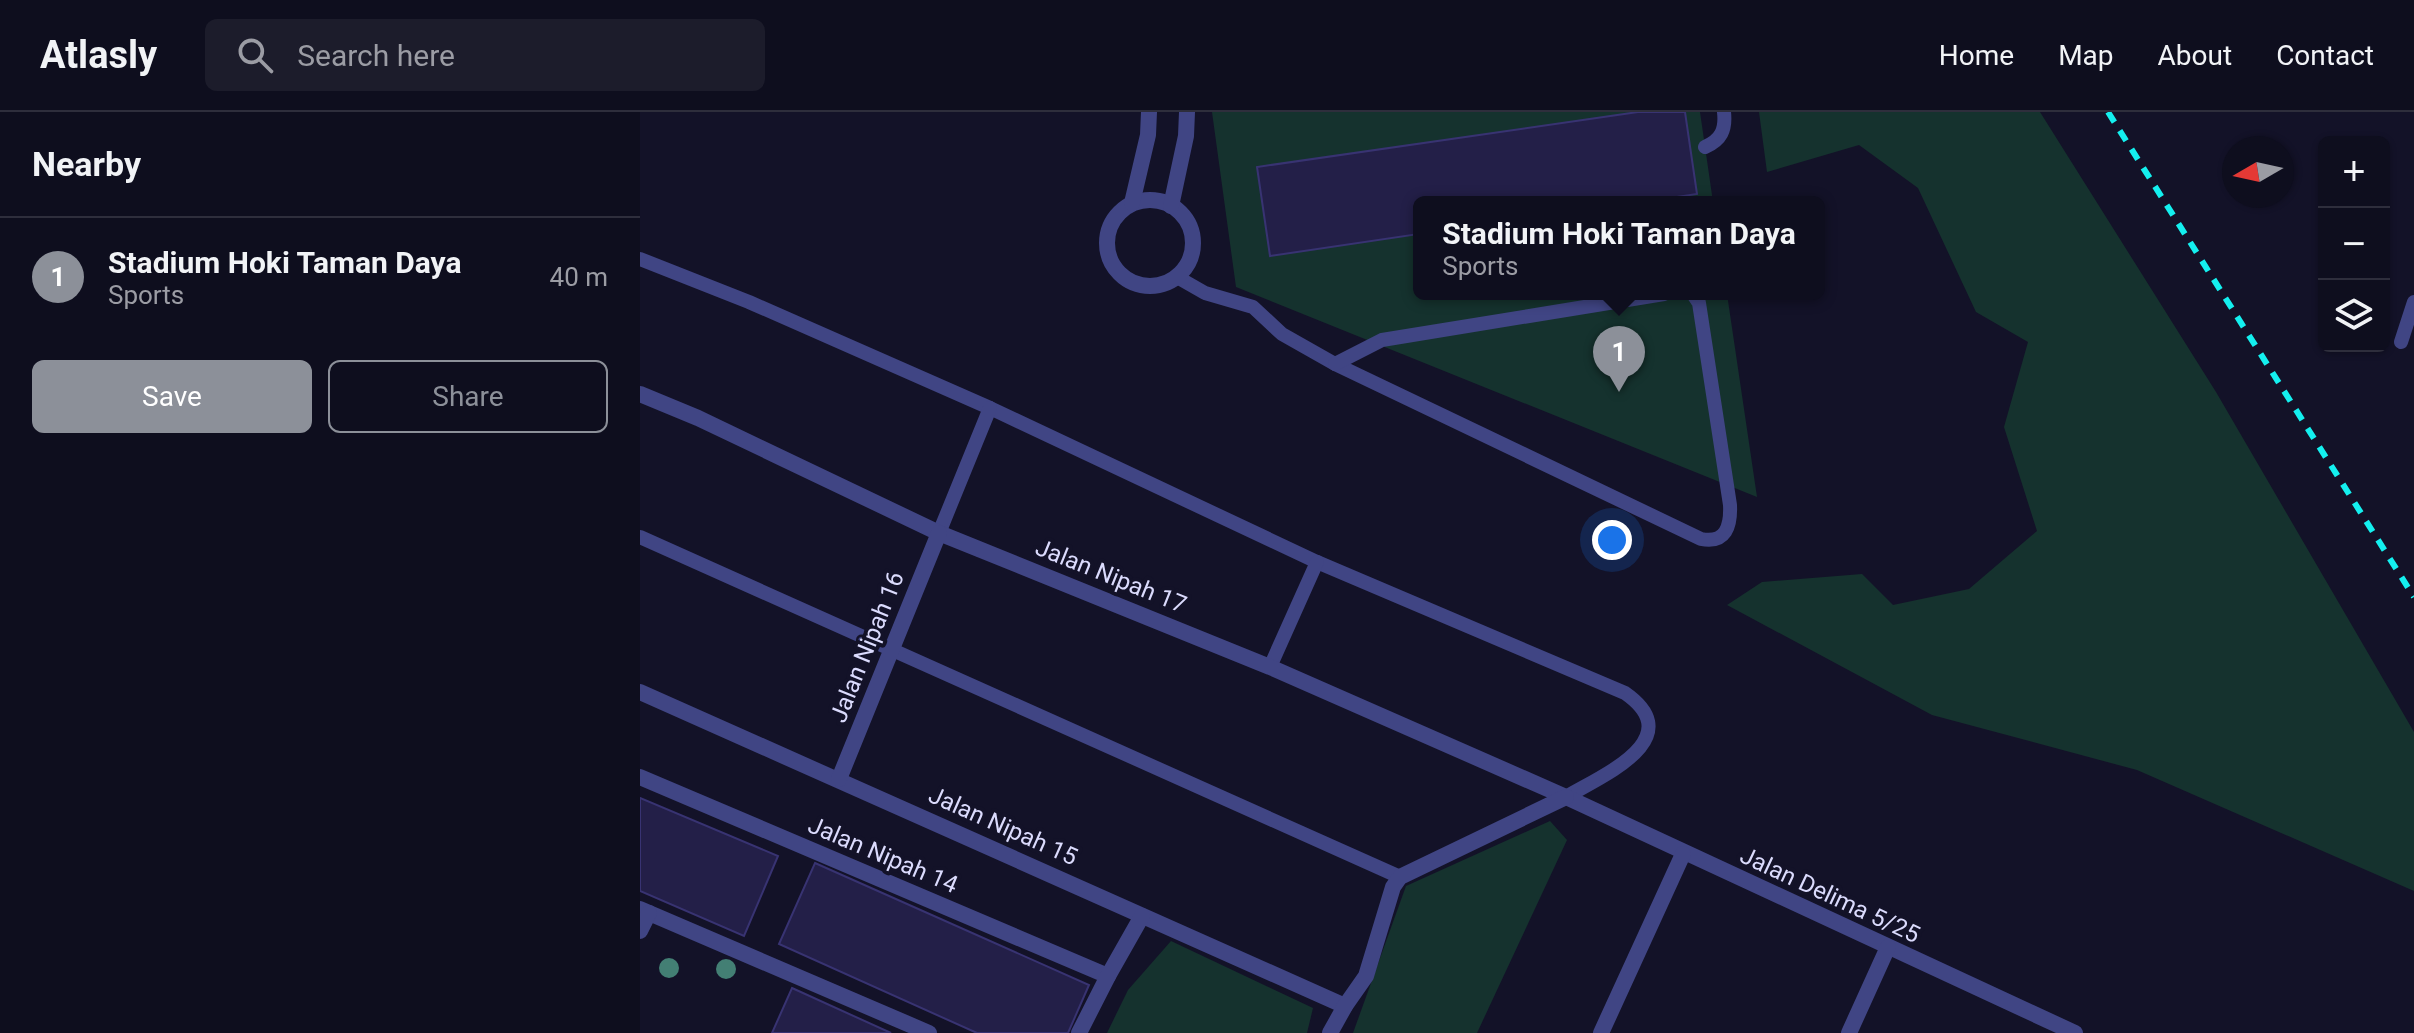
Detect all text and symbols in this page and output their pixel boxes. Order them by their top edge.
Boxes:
search box [205,19,765,91]
text: Atlasly [40,33,157,77]
icon: search [233,33,277,77]
text: Search here [297,38,455,73]
text: Home [1939,39,2014,72]
text: Map [2058,39,2114,72]
text: About [2158,39,2232,72]
text: Contact [2276,39,2374,72]
north arrow [2222,136,2294,208]
map controls [2318,136,2390,352]
button: + [2318,136,2390,208]
text: Nearby [32,144,141,184]
popup [1413,196,1825,300]
button: − [2318,208,2390,280]
text: Stadium Hoki Taman Daya [1442,216,1796,251]
text: Stadium Hoki Taman Daya [108,245,462,280]
text: Sports [1442,251,1518,281]
text: 1 [51,262,65,292]
text: 40 m [550,262,608,292]
text: Sports [108,280,184,310]
button: layers [2318,280,2390,352]
pin: 1 [1593,326,1645,392]
button: Save [32,360,312,433]
button: Share [328,360,608,433]
your location [1592,520,1632,560]
street label: Jalan Nipah 17 [1032,533,1190,619]
street label: Jalan Nipah 16 [824,568,910,726]
street label: Jalan Nipah 15 [924,781,1082,871]
street label: Jalan Nipah 14 [804,811,962,899]
street label: Jalan Delima 5/25 [1736,841,1924,949]

